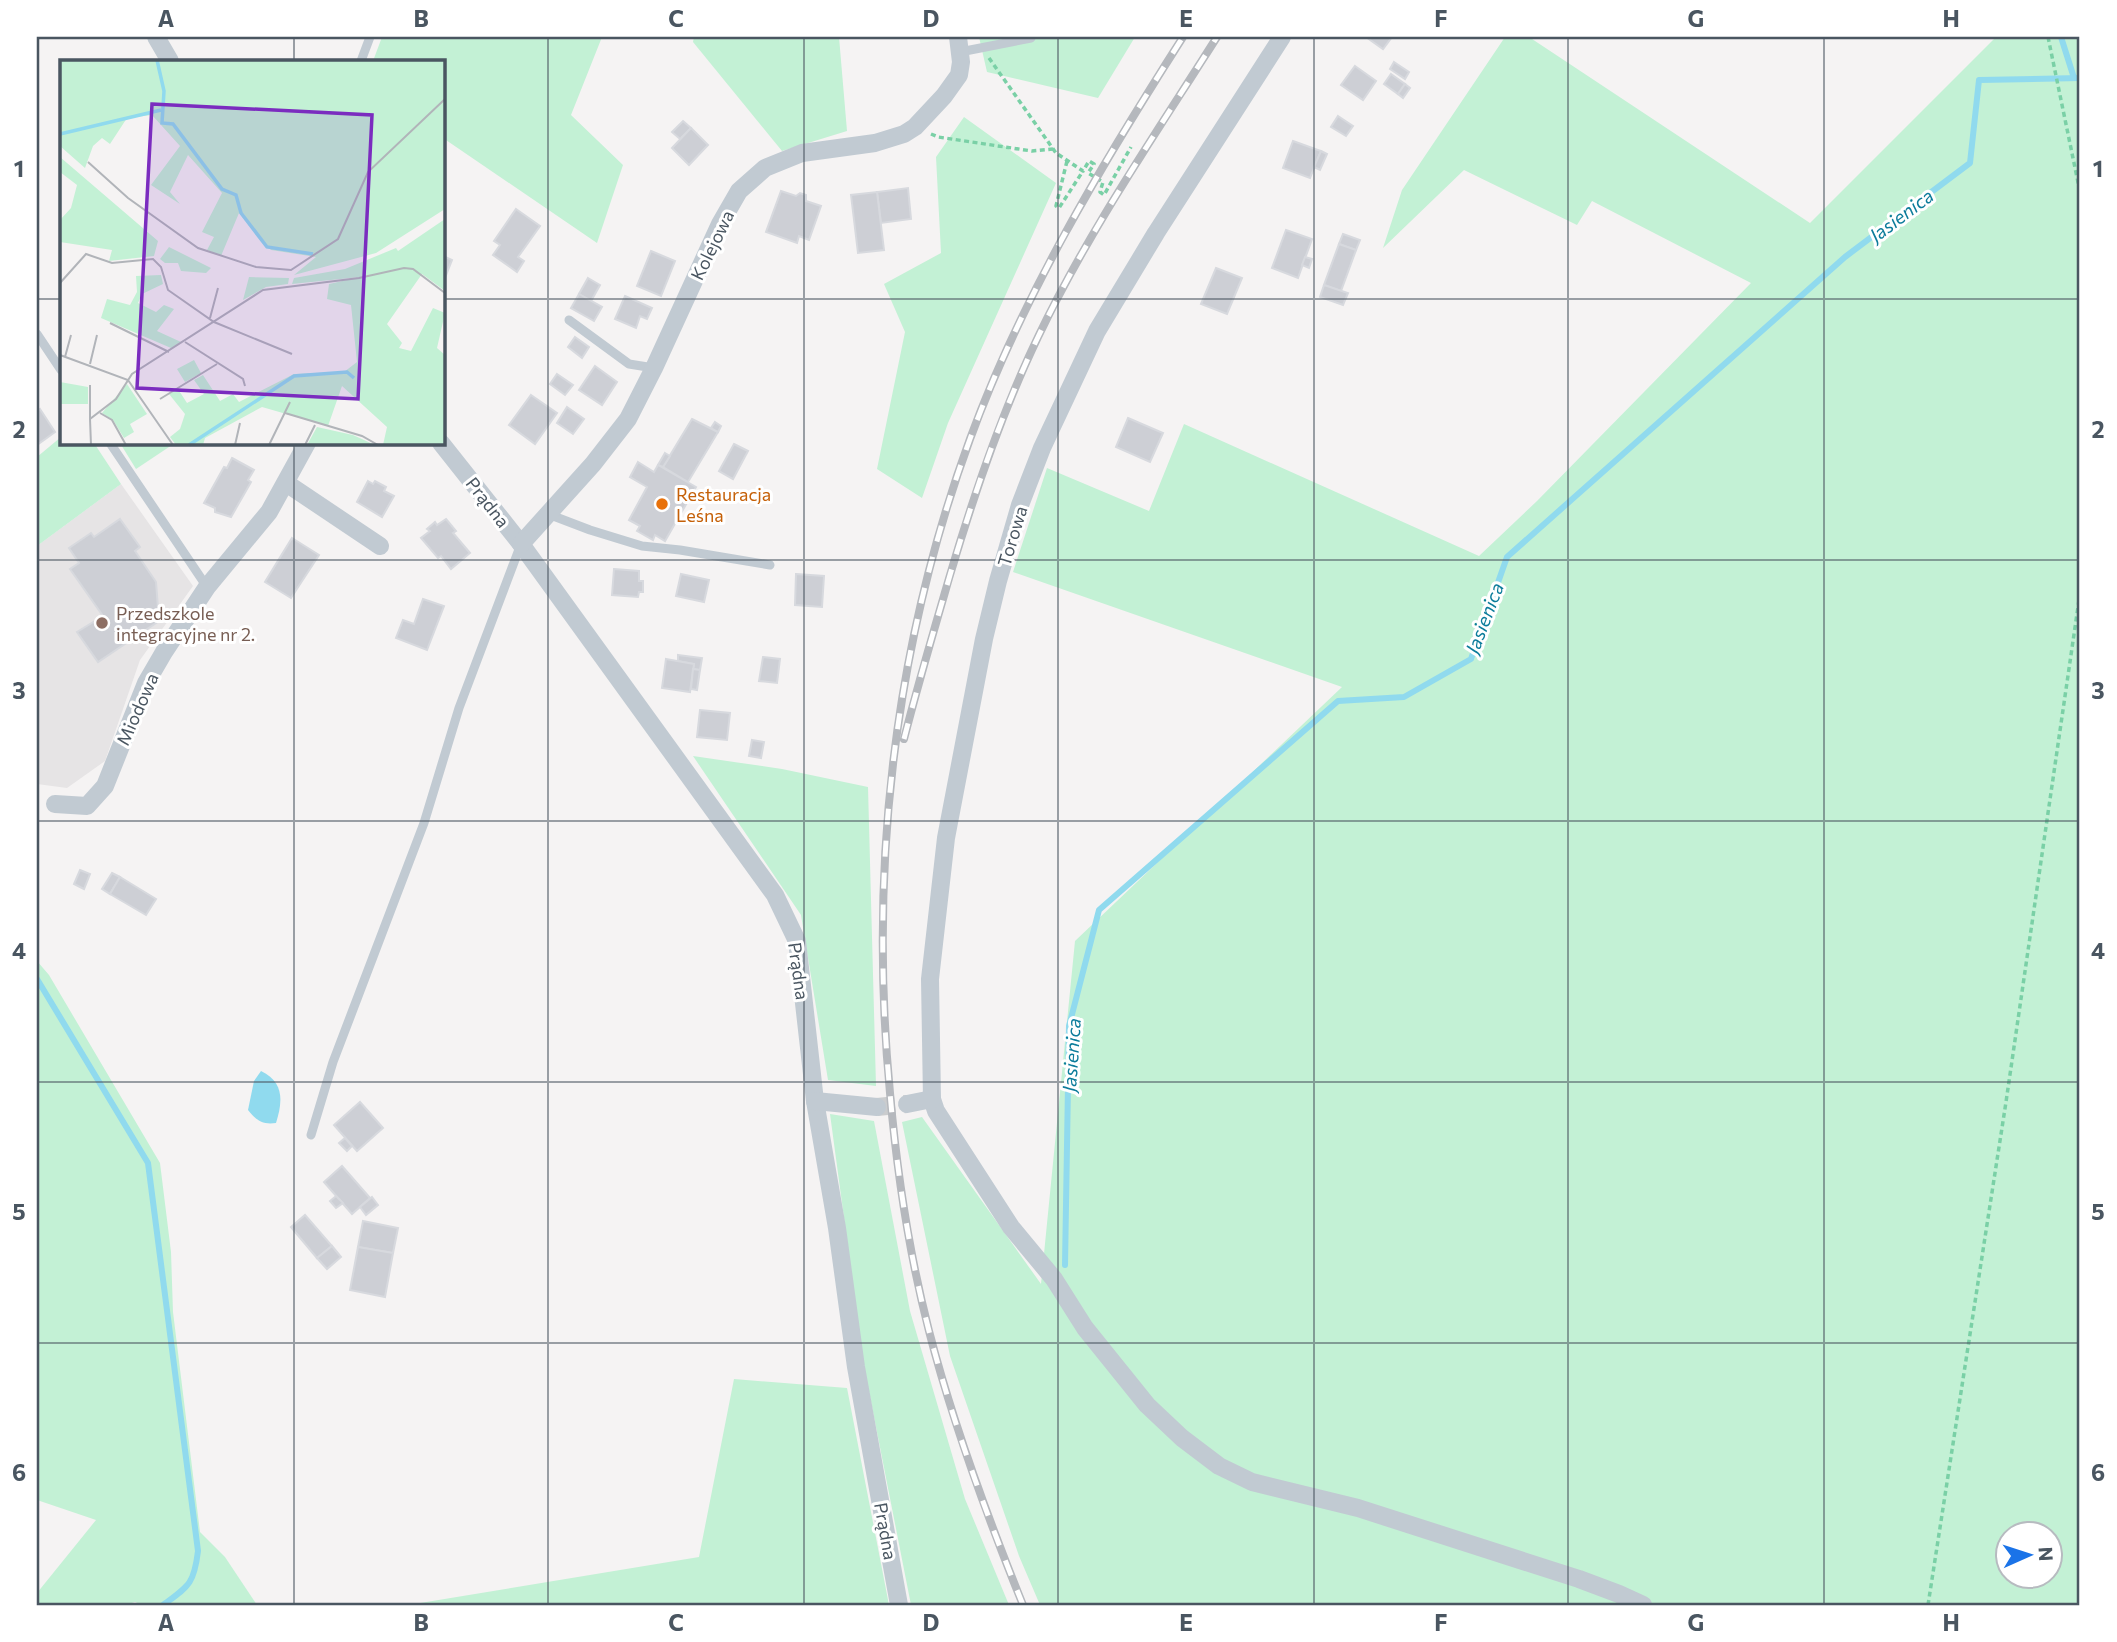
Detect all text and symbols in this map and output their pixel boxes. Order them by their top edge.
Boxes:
text: A [158,4,175,32]
text: B [413,4,429,32]
text: C [668,4,684,32]
text: D [923,4,940,32]
text: E [1179,4,1193,32]
text: F [1434,4,1448,32]
text: G [1688,4,1704,32]
text: H [1942,4,1960,32]
inset map [60,60,444,444]
text: 1 [14,154,24,182]
text: 1 [2093,154,2103,182]
water label: Jasienica [1863,183,1938,248]
street label: Kolejowa [686,207,738,283]
text: 2 [12,415,26,443]
text: 2 [2091,415,2105,443]
street label: Prądna [462,472,514,532]
place label: Restauracja Leśna [676,483,771,526]
marker: Restauracja Leśna [654,496,670,512]
street label: Torowa [992,503,1032,569]
water label: Jasienica [1459,579,1508,659]
place label: Przedszkole integracyjne nr 2. [116,602,255,645]
marker: Przedszkole integracyjne nr 2. [94,615,110,631]
street label: Miodowa [111,669,163,749]
text: 3 [12,676,26,704]
text: 3 [2091,676,2105,704]
text: 4 [12,936,26,964]
text: 4 [2091,936,2105,964]
street label: Prądna [784,941,814,1001]
water label: Jasienica [1057,1017,1085,1095]
text: 5 [12,1197,26,1225]
text: 5 [2091,1197,2105,1225]
text: 6 [12,1458,26,1486]
text: 6 [2091,1458,2105,1486]
street label: Prądna [870,1501,902,1561]
north arrow [1994,1520,2064,1590]
text: N [2035,1546,2058,1562]
text: A [158,1608,175,1636]
text: B [413,1608,429,1636]
text: C [668,1608,684,1636]
text: D [923,1608,940,1636]
text: E [1179,1608,1193,1636]
text: F [1434,1608,1448,1636]
text: G [1688,1608,1704,1636]
text: H [1942,1608,1960,1636]

